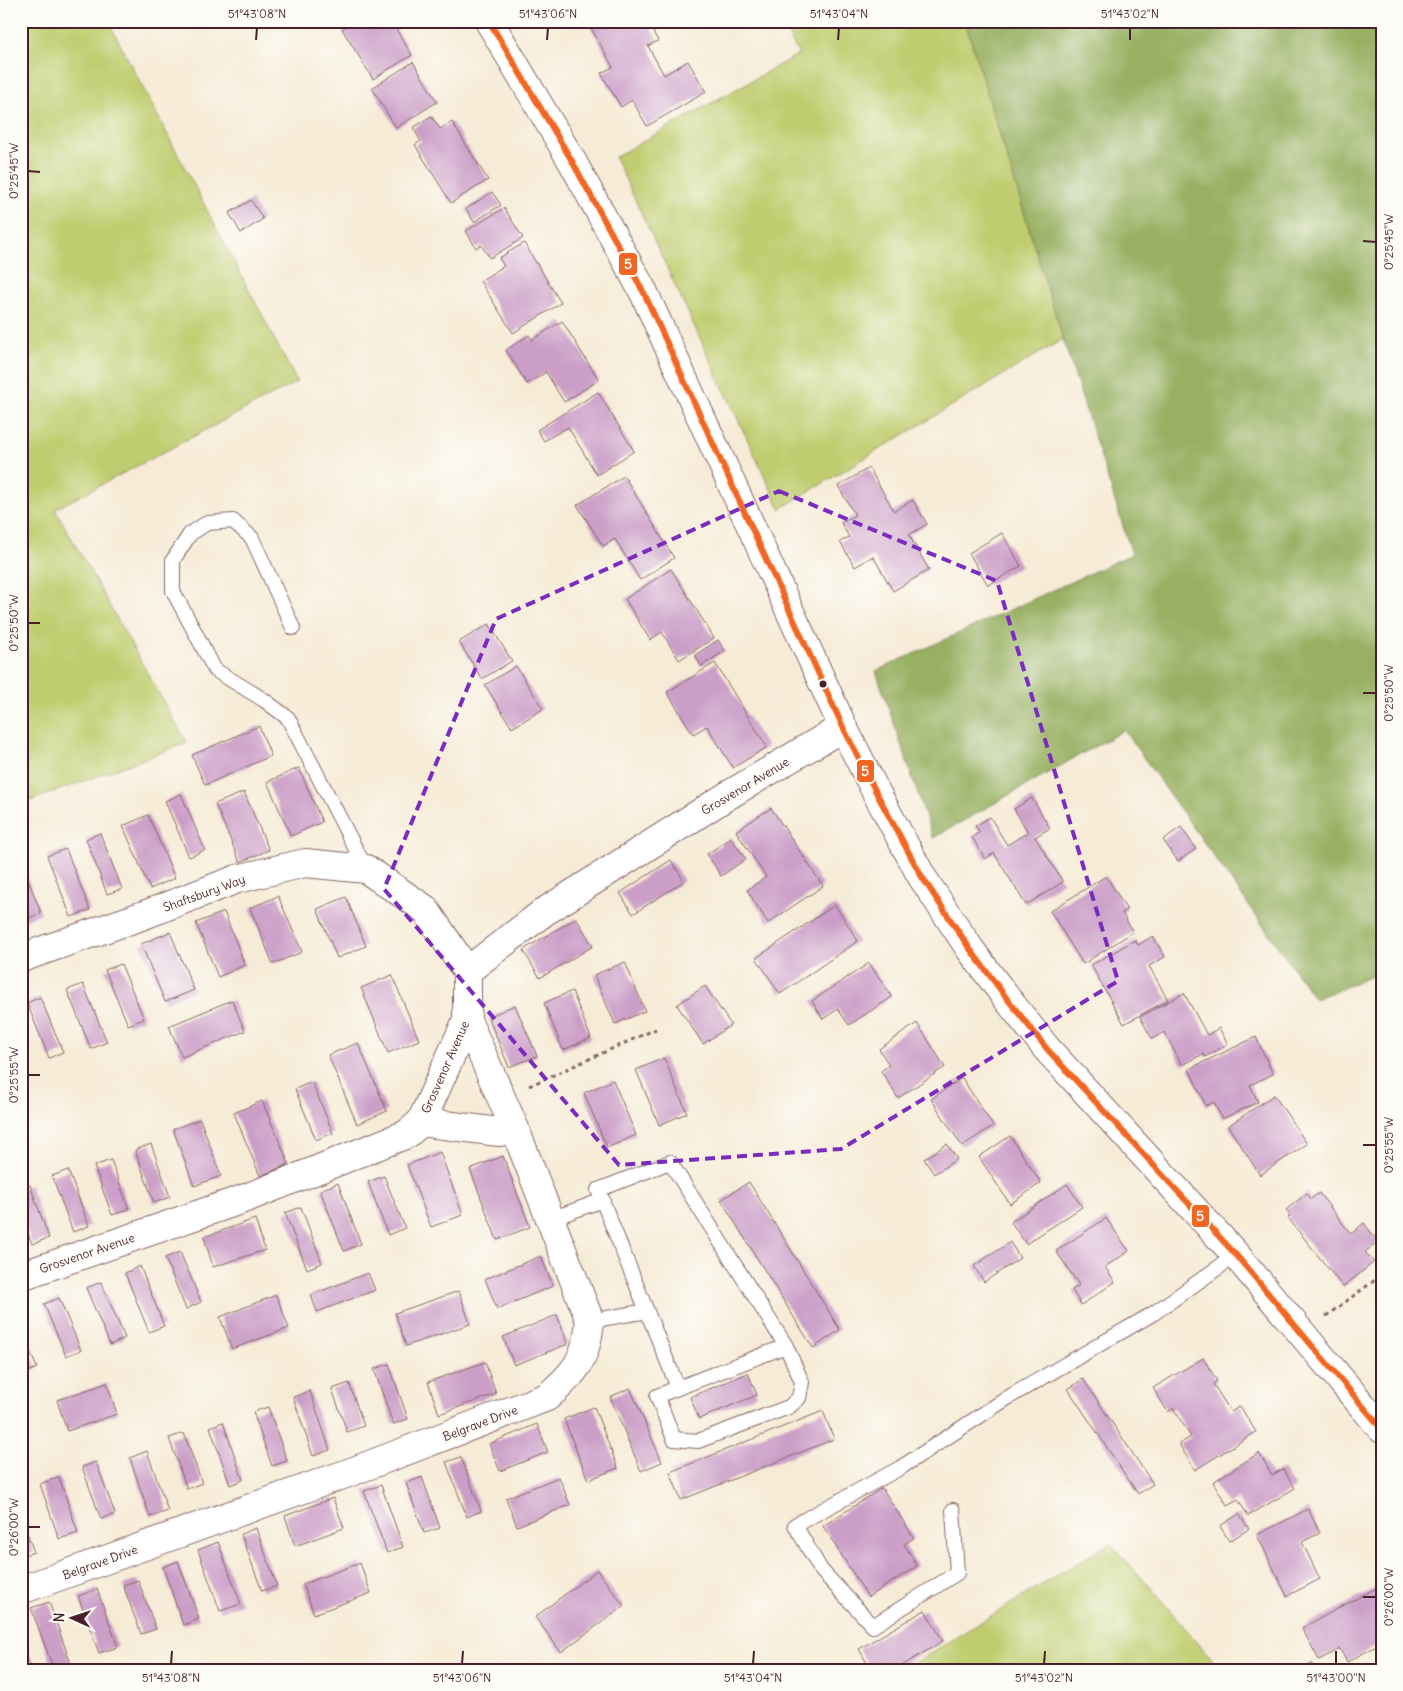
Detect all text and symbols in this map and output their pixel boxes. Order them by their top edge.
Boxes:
text: 51°43'08"N [228,6,286,21]
text: 51°43'06"N [519,6,577,21]
text: 51°43'04"N [810,6,868,21]
text: 51°43'02"N [1101,6,1159,21]
text: 0°25'45"W [6,143,21,199]
text: 0°25'45"W [1381,214,1396,270]
line badge: 5 [618,252,638,276]
text: 5 [624,255,632,273]
text: 0°25'50"W [6,594,21,652]
text: 0°25'50"W [1381,664,1396,722]
unlabelled marker [818,679,828,689]
street label: Grosvenor Avenue [698,754,792,818]
line badge: 5 [856,759,875,783]
text: 5 [861,762,869,780]
street label: Shaftsbury Way [161,871,247,915]
street label: Grosvenor Avenue [418,1018,472,1116]
text: 0°25'55"W [6,1047,21,1103]
text: 0°25'55"W [1381,1117,1396,1173]
line badge: 5 [1191,1204,1210,1228]
text: 5 [1196,1207,1204,1225]
street label: Grosvenor Avenue [37,1230,137,1276]
street label: Belgrave Drive [441,1402,519,1444]
text: 0°26'00"W [6,1498,21,1556]
street label: Belgrave Drive [60,1541,140,1583]
text: 0°26'00"W [1381,1568,1396,1626]
north arrow [48,1594,98,1644]
text: N [50,1612,68,1623]
text: 51°43'08"N [142,1670,200,1685]
text: 51°43'06"N [433,1670,491,1685]
text: 51°43'04"N [724,1670,782,1685]
text: 51°43'02"N [1015,1670,1073,1685]
text: 51°43'00"N [1306,1670,1366,1685]

